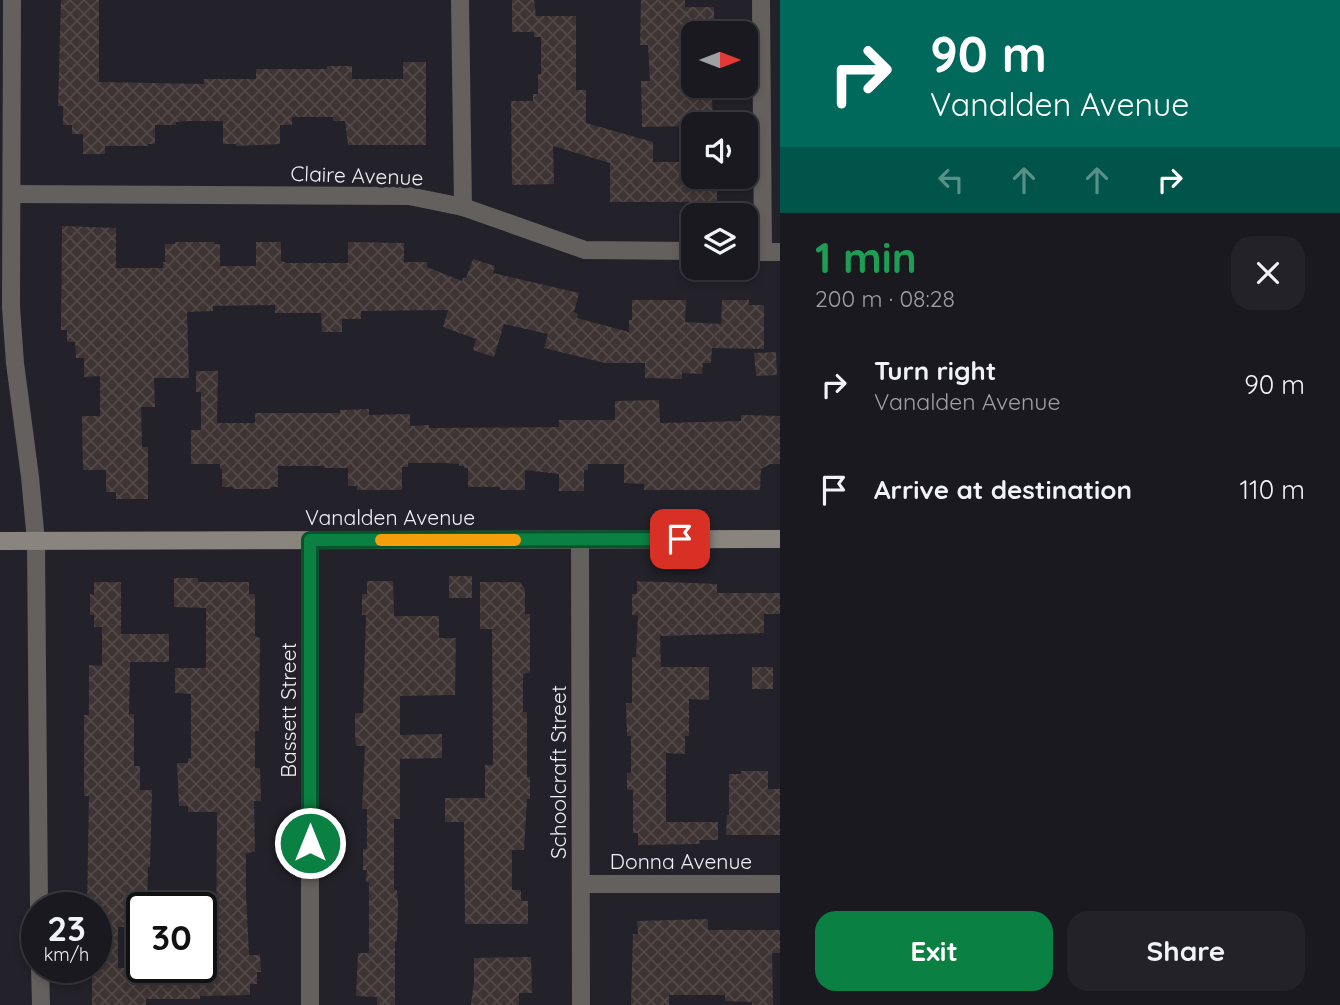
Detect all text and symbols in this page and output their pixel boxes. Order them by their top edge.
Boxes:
north arrow [681,21,758,98]
map controls [681,21,758,280]
text: 90 m [930,23,1047,84]
icon: right [815,28,906,119]
text: Vanalden Avenue [930,84,1189,124]
button: sound [681,112,758,189]
street label: Claire Avenue [290,160,424,190]
icon: left [932,161,970,199]
icon: ahead [1005,161,1043,199]
icon: ahead [1078,161,1116,199]
icon: right [1151,161,1189,199]
button: layers [681,203,758,280]
text: 1 min [815,231,917,284]
button: close [1231,236,1305,310]
text: 200 m · 08:28 [815,284,955,313]
text: Turn right [874,354,996,387]
icon: right [815,366,853,404]
text: 90 m [1244,368,1305,401]
text: Vanalden Avenue [874,387,1060,416]
icon: arrive [815,471,853,509]
text: Arrive at destination [874,473,1132,506]
text: 110 m [1239,473,1305,506]
street label: Vanalden Avenue [305,504,475,530]
pin [650,509,710,569]
icon: arrive [661,520,699,558]
street label: Bassett Street [275,642,301,778]
street label: Schoolcraft Street [545,685,571,859]
position arrow [273,806,347,880]
street label: Donna Avenue [610,848,752,874]
speed limit sign: 30 [126,892,217,983]
text: 23 [47,906,86,950]
button: Exit [815,911,1053,991]
button: Share [1067,911,1305,991]
text: km/h [44,943,89,966]

